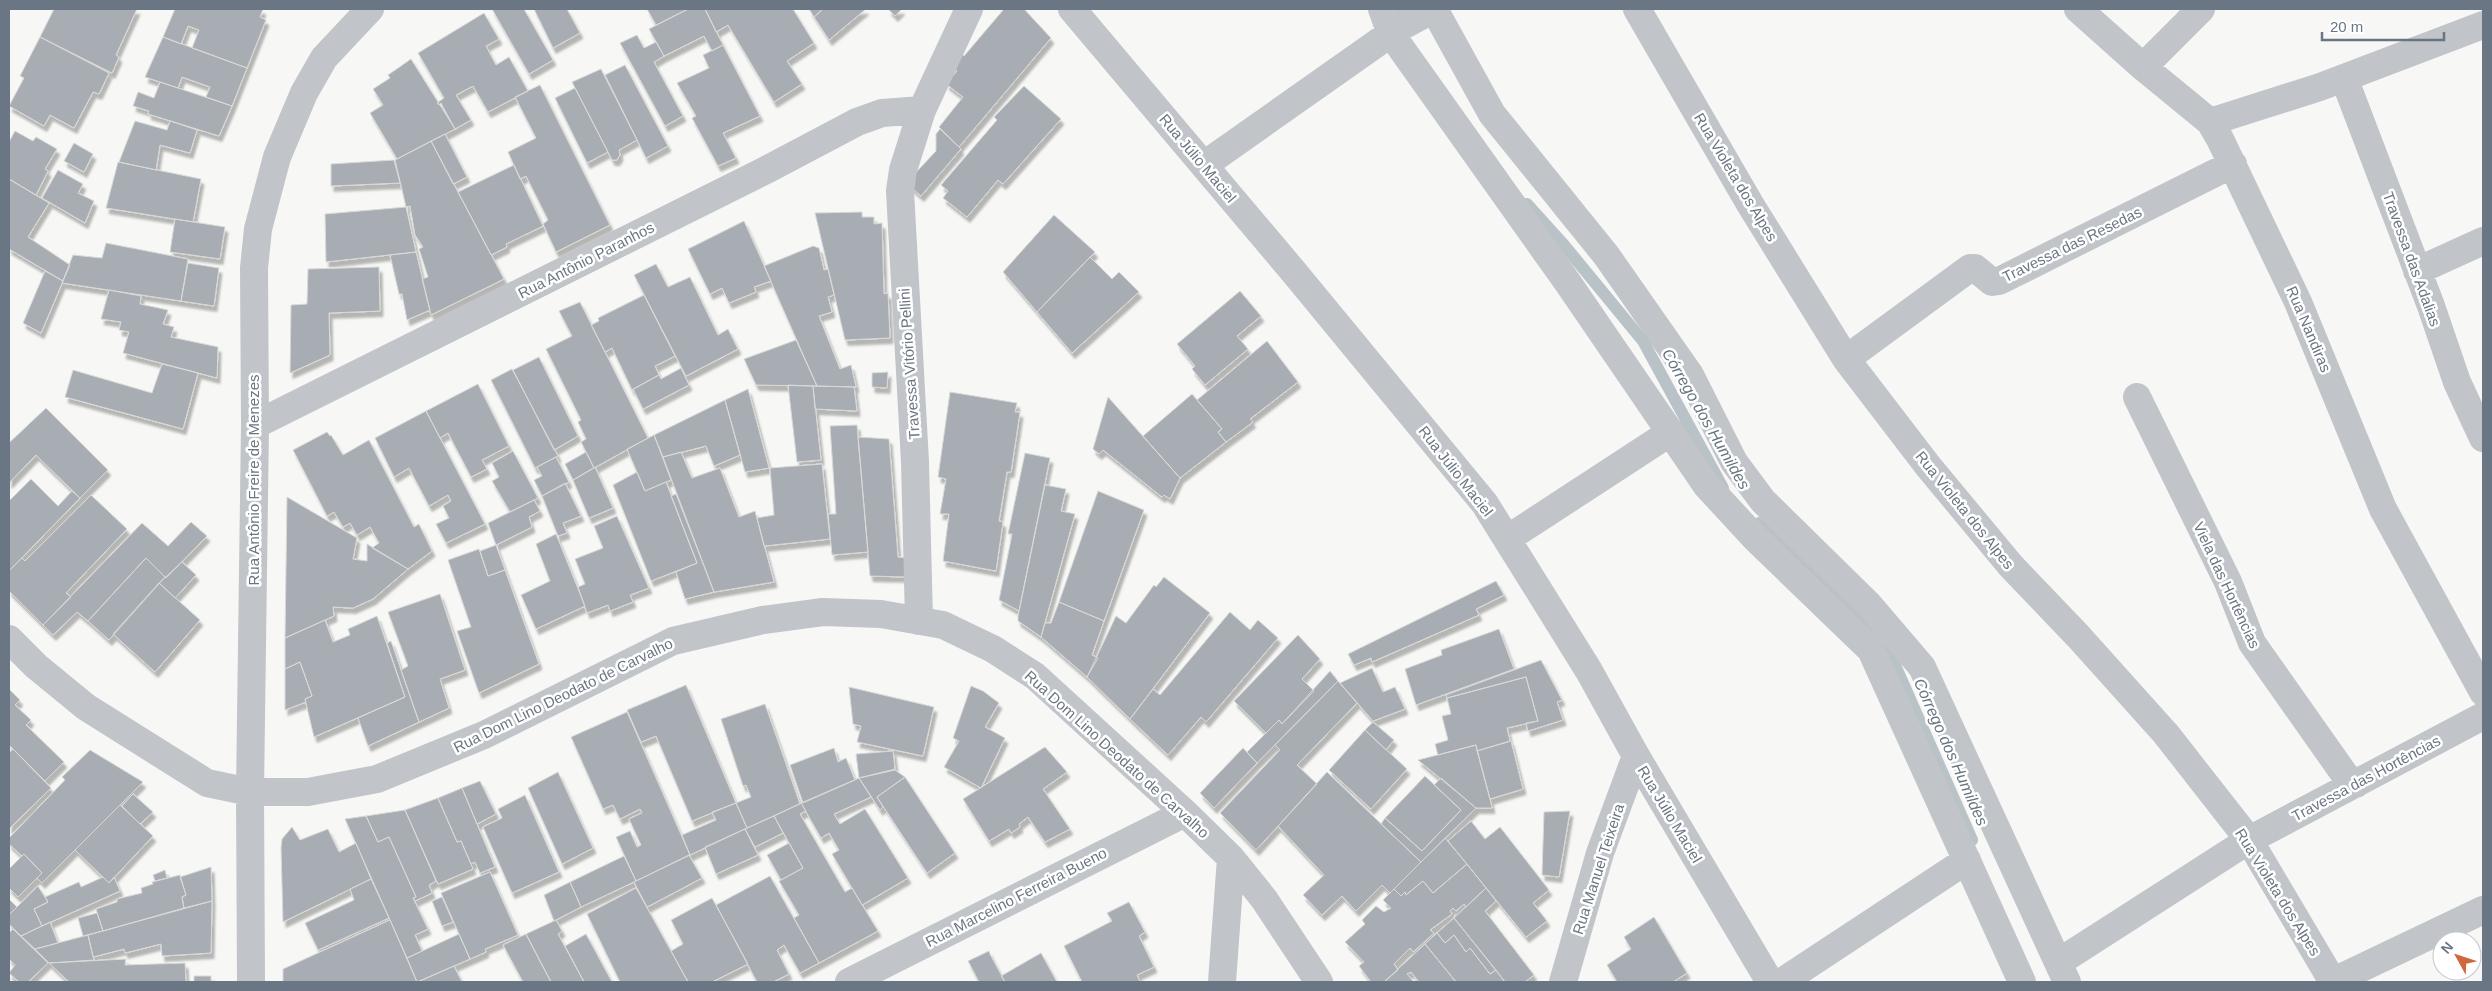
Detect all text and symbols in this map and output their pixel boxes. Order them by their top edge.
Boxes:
scale bar [2322,10,2444,42]
text: 20 m [2330,18,2363,35]
street label: Rua Júlio Maciel [1156,110,1240,206]
street label: Rua Violeta dos Alpes [1691,110,1781,244]
street label: Travessa das Adalias [2380,189,2444,329]
street label: Travessa das Resedas [2000,203,2144,285]
street label: Rua Antônio Paranhos [515,218,657,302]
street label: Rua Nandiras [2283,283,2335,375]
street label: Travessa Vitório Pellini [895,288,923,440]
water label: Córrego dos Humildes [1659,346,1753,492]
street label: Rua Antônio Freire de Menezes [245,375,262,585]
street label: Rua Júlio Maciel [1415,422,1497,520]
street label: Rua Violeta dos Alpes [1912,448,2018,572]
street label: Viela das Hortências [2190,519,2264,651]
street label: Rua Dom Lino Deodato de Carvalho [451,634,675,756]
street label: Rua Dom Lino Deodato de Carvalho [1021,667,1213,841]
water label: Córrego dos Humildes [1911,676,1991,828]
street label: Travessa das Hortências [2289,732,2443,824]
street label: Rua Júlio Maciel [1634,762,1706,866]
street label: Rua Manuel Teixeira [1569,801,1627,937]
street label: Rua Violeta dos Alpes [2232,825,2324,959]
street label: Rua Marcelino Ferreira Bueno [923,844,1109,950]
north arrow [2432,931,2482,981]
text: N [2438,939,2456,957]

